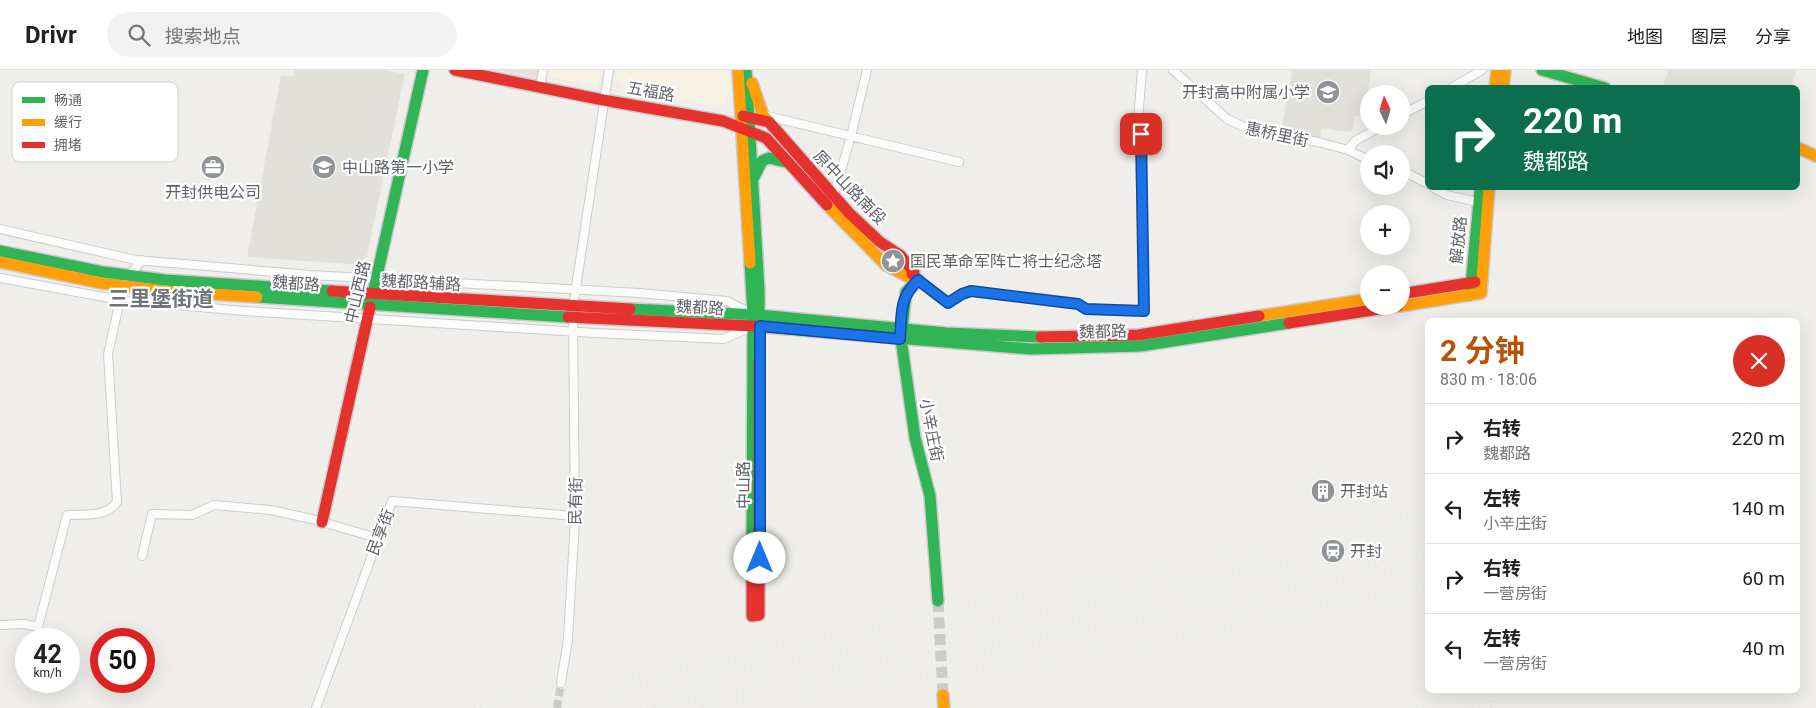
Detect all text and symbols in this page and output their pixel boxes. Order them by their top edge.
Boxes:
search box [107,12,457,57]
text: Drivr [25,21,77,49]
icon: search [125,21,153,49]
text: 搜索地点 [165,25,241,48]
text: 地图 [1627,26,1663,47]
text: 图层 [1691,26,1727,47]
text: 分享 [1755,26,1791,47]
street label: 五福路 [626,78,676,105]
school or university icon: 开封高中附属小学 [1315,79,1341,105]
legend [12,82,178,162]
place label: 开封高中附属小学 [1182,83,1310,102]
north arrow [1360,85,1410,135]
map controls [1360,85,1410,315]
text: 畅通 [54,92,82,108]
text: 220 m [1523,101,1622,142]
icon: right [1440,105,1505,170]
pin [1120,113,1162,155]
text: 缓行 [54,114,82,130]
street label: 惠桥里街 [1244,119,1310,150]
icon: arrive [1127,120,1155,148]
text: 拥堵 [54,137,82,153]
button: sound [1360,145,1410,195]
street label: 原中山路南段 [809,146,890,228]
text: 魏都路 [1523,149,1589,174]
office icon: 开封供电公司 [200,154,226,180]
school or university icon: 中山路第一小学 [311,154,337,180]
place label: 中山路第一小学 [342,158,454,177]
place label: 开封供电公司 [165,183,261,202]
button: + [1360,205,1410,255]
street label: 解放路 [1447,215,1470,265]
place icon: 国民革命军阵亡将士纪念塔 [880,248,906,274]
place label: 国民革命军阵亡将士纪念塔 [910,252,1102,271]
street label: 中山西路 [341,259,374,325]
button: − [1360,265,1410,315]
street label: 魏都路辅路 [381,271,461,294]
street label: 魏都路 [271,272,321,295]
district label: 三里堡街道 [109,287,214,311]
street label: 魏都路 [676,297,724,318]
street label: 魏都路 [1079,322,1127,341]
text: 2 分钟 [1440,333,1525,368]
button: close [1733,335,1785,387]
text: 830 m · 18:06 [1440,370,1537,389]
street label: 小辛庄街 [916,397,947,463]
text: 右转 [1483,417,1521,440]
icon: right [1440,425,1468,453]
text: 220 m [1732,427,1785,450]
text: 魏都路 [1483,444,1531,463]
street label: 中山路 [734,461,753,509]
street label: 民有街 [566,477,585,525]
building icon: 开封站 [1310,478,1336,504]
place label: 开封站 [1340,482,1388,501]
text: 左转 [1483,487,1521,510]
icon: left [1440,495,1468,523]
text: 140 m [1732,497,1785,520]
street label: 民享街 [363,506,398,558]
text: 小辛庄街 [1483,514,1547,533]
position arrow [733,531,785,583]
station icon: 开封 [1320,538,1346,564]
place label: 开封 [1350,542,1382,561]
text: 右转 [1483,557,1521,580]
icon: right [1440,565,1468,593]
text: 60 m [1742,567,1785,590]
text: 一营房街 [1483,584,1547,603]
text: 左转 [1483,627,1521,650]
speed limit sign: 50 [90,628,155,693]
icon: left [1440,635,1468,663]
text: 40 m [1742,637,1785,660]
text: 42 [33,640,62,669]
text: 一营房街 [1483,654,1547,673]
text: km/h [33,666,62,680]

